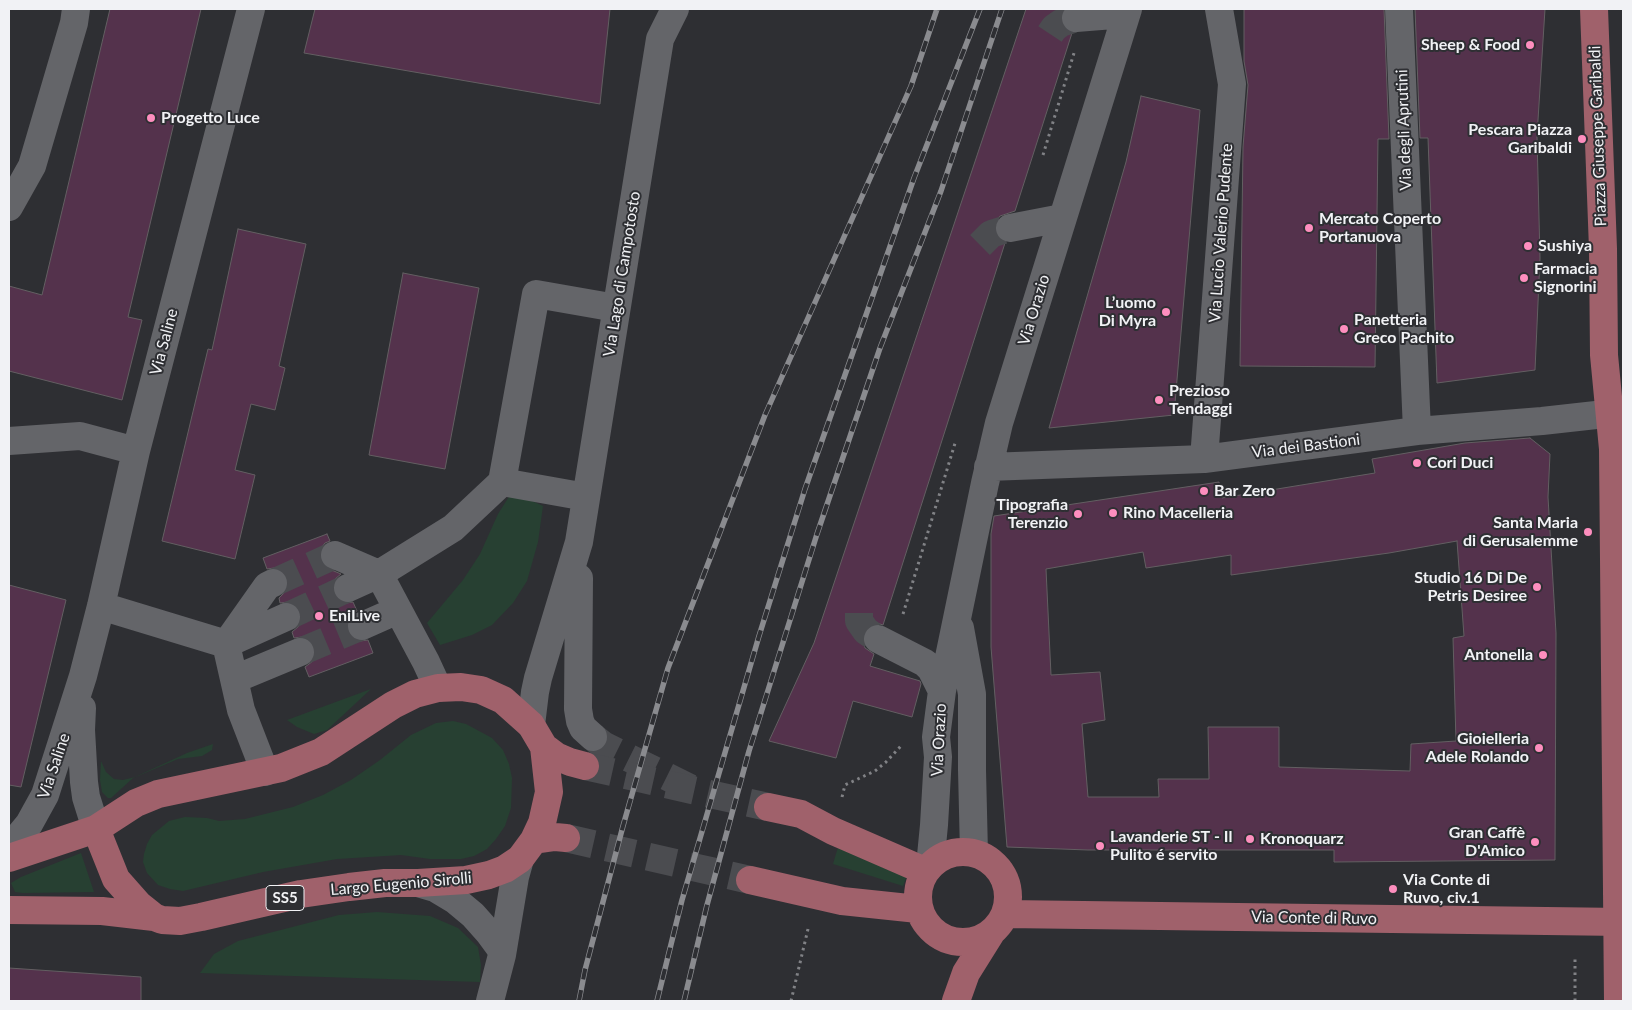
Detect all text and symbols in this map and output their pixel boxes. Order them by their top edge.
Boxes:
place label: Sheep & Food [1421,35,1520,55]
marker: Sheep & Food [1524,39,1536,51]
street label: Piazza Giuseppe Garibaldi [1585,45,1611,227]
street label: Via degli Aprutini [1392,69,1416,191]
place label: Progetto Luce [161,108,260,128]
marker: Progetto Luce [145,112,157,124]
place label: Pescara Piazza Garibaldi [1468,120,1572,158]
marker: Pescara Piazza Garibaldi [1576,133,1588,145]
street label: Via Lucio Valerio Pudente [1205,143,1237,323]
street label: Via Lago di Campotosto [599,190,645,358]
place label: Mercato Coperto Portanuova [1319,209,1441,247]
marker: Mercato Coperto Portanuova [1303,222,1315,234]
place label: Sushiya [1538,236,1592,256]
marker: Sushiya [1522,240,1534,252]
place label: Farmacia Signorini [1534,259,1597,297]
street label: Via Orazio [1014,272,1054,348]
marker: Farmacia Signorini [1518,272,1530,284]
place label: L’uomo Di Myra [1099,293,1156,331]
marker: L’uomo Di Myra [1160,306,1172,318]
street label: Via Saline [146,307,182,377]
place label: Panetteria Greco Pachito [1354,310,1454,348]
marker: Panetteria Greco Pachito [1338,323,1350,335]
place label: Prezioso Tendaggi [1169,381,1232,419]
marker: Prezioso Tendaggi [1153,394,1165,406]
street label: Via dei Bastioni [1251,430,1361,462]
place label: Cori Duci [1427,453,1493,473]
marker: Cori Duci [1411,457,1423,469]
place label: Bar Zero [1214,481,1275,501]
marker: Bar Zero [1198,485,1210,497]
place label: Tipografia Terenzio [996,495,1068,533]
place label: Rino Macelleria [1123,503,1233,523]
marker: Rino Macelleria [1107,507,1119,519]
marker: Tipografia Terenzio [1072,508,1084,520]
place label: Santa Maria di Gerusalemme [1463,513,1578,551]
marker: Santa Maria di Gerusalemme [1582,526,1594,538]
place label: Studio 16 Di De Petris Desiree [1414,568,1527,606]
marker: Studio 16 Di De Petris Desiree [1531,581,1543,593]
place label: EniLive [329,606,380,626]
marker: EniLive [313,610,325,622]
place label: Antonella [1464,645,1533,665]
marker: Antonella [1537,649,1549,661]
street label: Via Orazio [927,703,951,777]
place label: Gioielleria Adele Rolando [1426,729,1529,767]
street label: Via Saline [34,731,74,801]
marker: Gioielleria Adele Rolando [1533,742,1545,754]
place label: Gran Caffè D'Amico [1449,823,1525,861]
place label: Lavanderie ST - Il Pulito é servito [1110,827,1232,865]
place label: Kronoquarz [1260,829,1344,849]
marker: Kronoquarz [1244,833,1256,845]
marker: Gran Caffè D'Amico [1529,836,1541,848]
marker: Lavanderie ST - Il Pulito é servito [1094,840,1106,852]
street label: Largo Eugenio Sirolli [329,868,473,900]
place label: Via Conte di Ruvo, civ.1 [1403,870,1490,908]
marker: Via Conte di Ruvo, civ.1 [1387,883,1399,895]
road number: SS5 [266,886,304,910]
street label: Via Conte di Ruvo [1251,907,1377,929]

